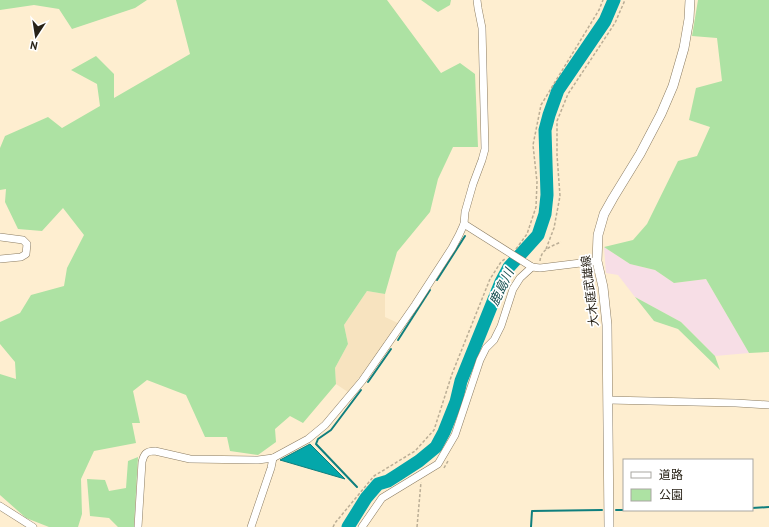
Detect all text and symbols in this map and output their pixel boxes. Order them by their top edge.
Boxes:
north arrow [16,16,56,56]
text: N [29,38,39,53]
street label: 大木庭武雄線 [578,254,601,328]
water label: 鹿島川 [485,264,519,308]
legend [623,459,753,511]
text: 道路 [659,467,683,482]
text: 公園 [659,487,683,502]

